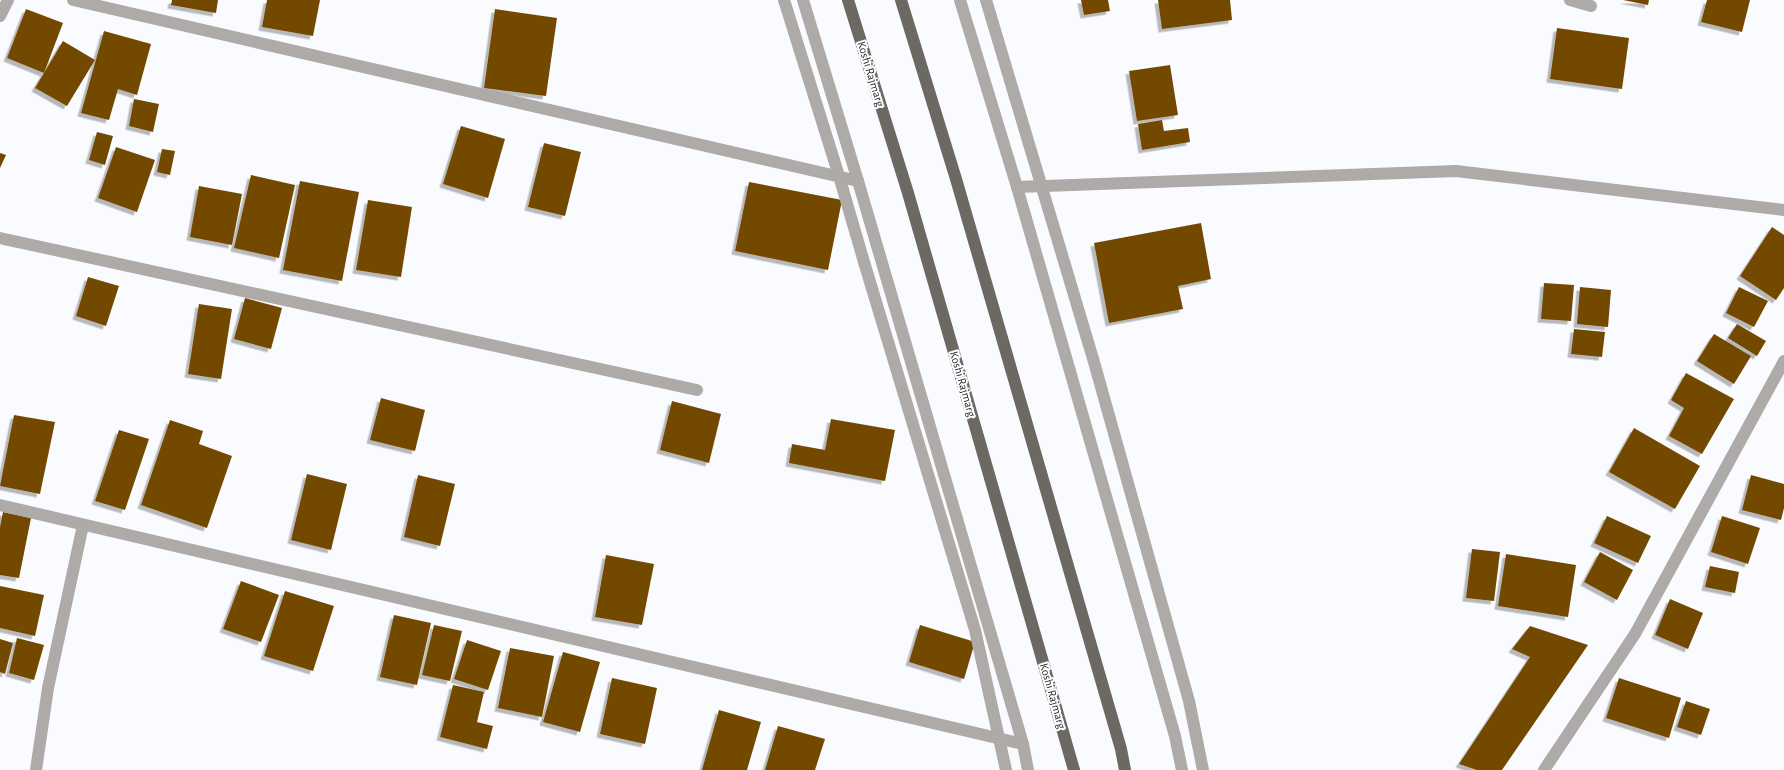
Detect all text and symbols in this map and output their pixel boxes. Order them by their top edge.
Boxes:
street label: Koshi Rajmarg [854,40,887,109]
street label: Koshi Rajmarg [947,350,978,419]
street label: Koshi Rajmarg [1037,662,1068,731]

